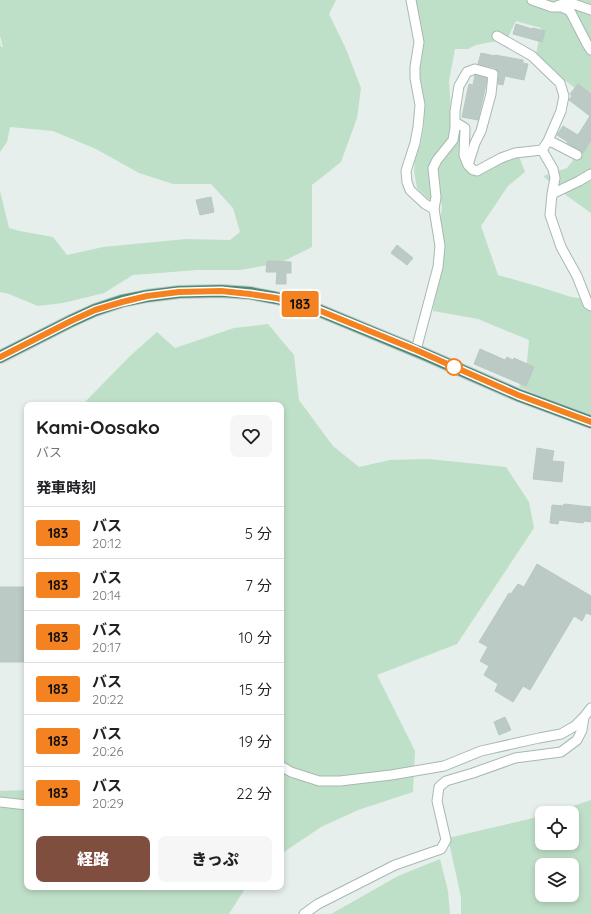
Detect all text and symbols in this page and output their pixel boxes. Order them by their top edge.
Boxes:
line badge: 183 [277,291,323,317]
text: 183 [290,295,310,313]
unlabelled marker [445,358,463,376]
text: Kami-Oosako [36,415,160,439]
button: heart [230,415,272,457]
text: バス [36,444,62,460]
text: 発車時刻 [36,478,96,497]
text: バス [92,516,122,535]
text: 183 [48,524,68,542]
text: 5 分 [245,524,272,543]
text: 20:12 [92,535,121,551]
text: バス [92,568,122,587]
text: 183 [48,576,68,594]
text: 7 分 [245,576,272,595]
text: 20:14 [92,587,121,603]
text: バス [92,620,122,639]
text: 183 [48,628,68,646]
text: 10 分 [238,628,272,647]
text: 20:17 [92,639,121,655]
text: バス [92,672,122,691]
text: 183 [48,680,68,698]
text: 15 分 [239,680,272,699]
text: 20:22 [92,691,124,707]
text: バス [92,724,122,743]
text: 183 [48,732,68,750]
text: 19 分 [239,732,272,751]
text: 20:26 [92,743,124,759]
text: バス [92,776,122,795]
text: 183 [48,784,68,802]
text: 22 分 [236,784,272,803]
text: 20:29 [92,795,124,811]
map controls [535,806,579,902]
button: locate [535,806,579,850]
button: 経路 [36,836,150,882]
button: きっぷ [158,836,272,882]
button: layers [535,858,579,902]

